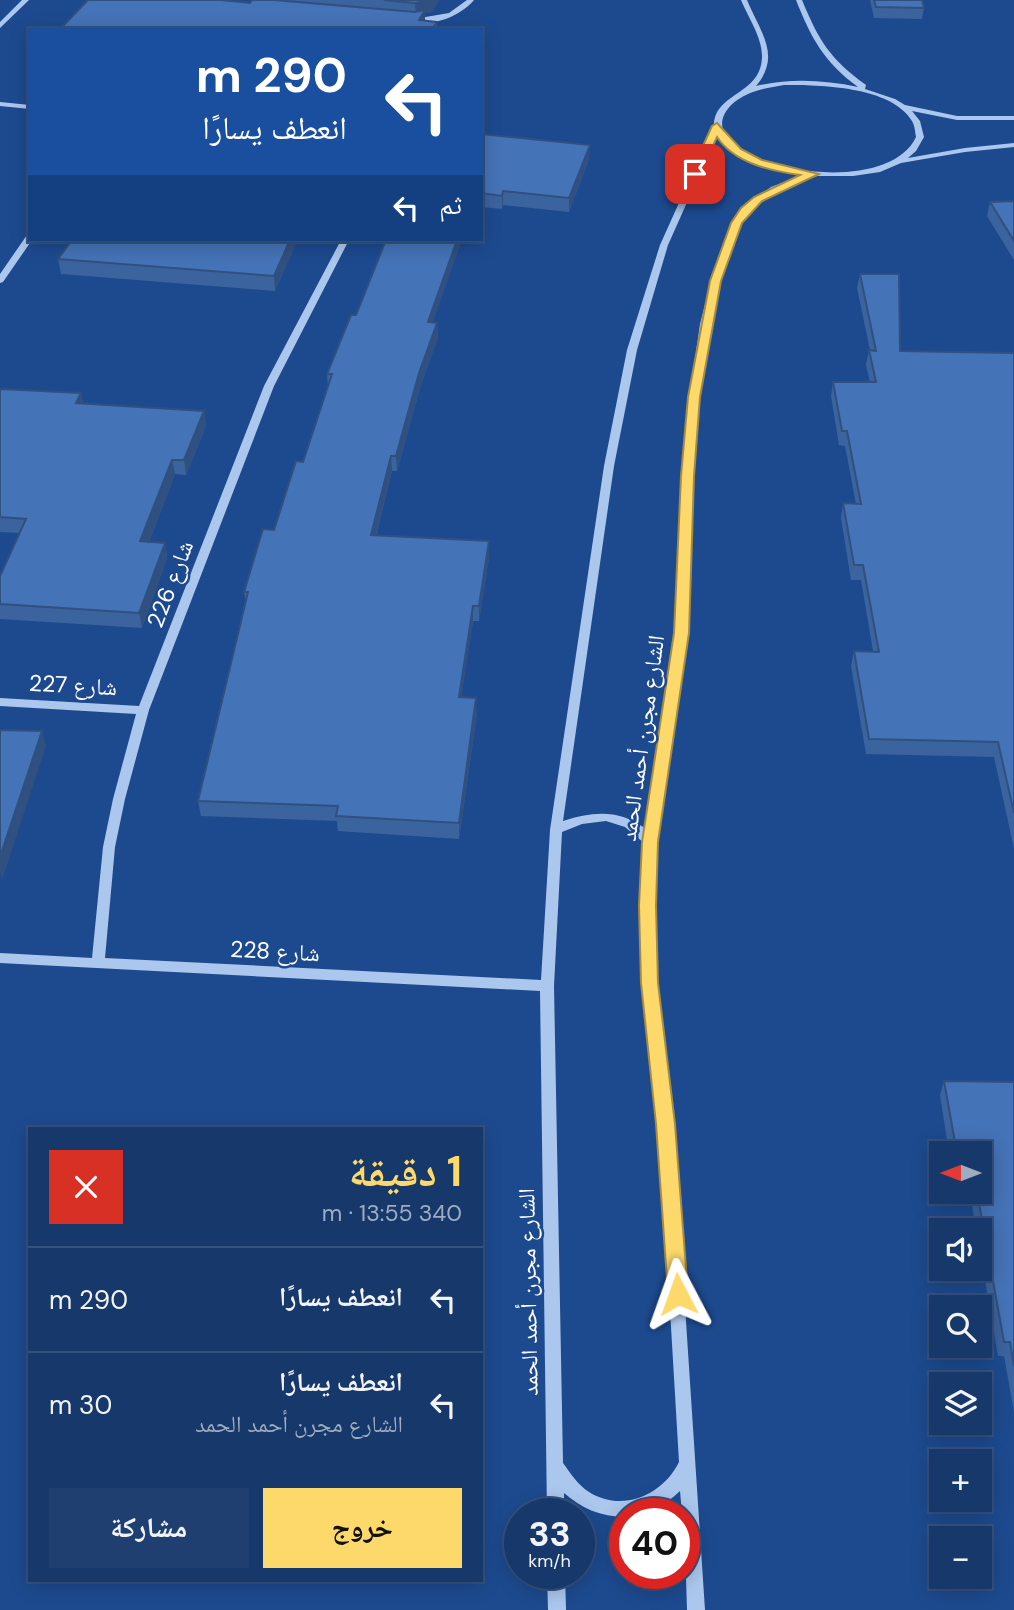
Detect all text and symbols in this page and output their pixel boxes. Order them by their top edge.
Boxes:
text: 290 m [196,43,347,107]
icon: left [371,56,462,147]
text: انعطف يسارًا [202,107,347,149]
pin [665,144,725,204]
icon: arrive [676,155,714,193]
text: ثم [439,188,462,222]
icon: left [387,189,425,227]
street label: شارع 226 [140,536,200,632]
street label: الشارع مجرن أحمد الحمد [613,633,671,843]
street label: شارع 227 [28,668,118,702]
street label: شارع 228 [229,934,321,968]
north arrow [929,1141,992,1204]
map controls [929,1141,992,1589]
text: 1 دقيقة [349,1144,462,1199]
button: close [49,1150,123,1224]
street label: الشارع مجرن أحمد الحمد [511,1188,545,1396]
text: 340 m · 13:55 [322,1198,462,1228]
button: sound [929,1218,992,1281]
position arrow [641,1257,715,1331]
text: انعطف يسارًا [279,1280,403,1314]
icon: left [424,1281,462,1319]
text: 290 m [49,1283,128,1317]
button: search [929,1295,992,1358]
text: انعطف يسارًا [279,1365,403,1399]
button: layers [929,1372,992,1435]
icon: left [424,1386,462,1424]
text: 30 m [49,1388,112,1422]
text: الشارع مجرن أحمد الحمد [195,1409,403,1439]
button: + [929,1449,992,1512]
button: مشاركة [49,1488,249,1568]
button: خروج [263,1488,462,1568]
speed limit sign: 40 [609,1498,700,1589]
text: 33 [528,1511,571,1557]
button: − [929,1526,992,1589]
text: km/h [528,1549,571,1573]

